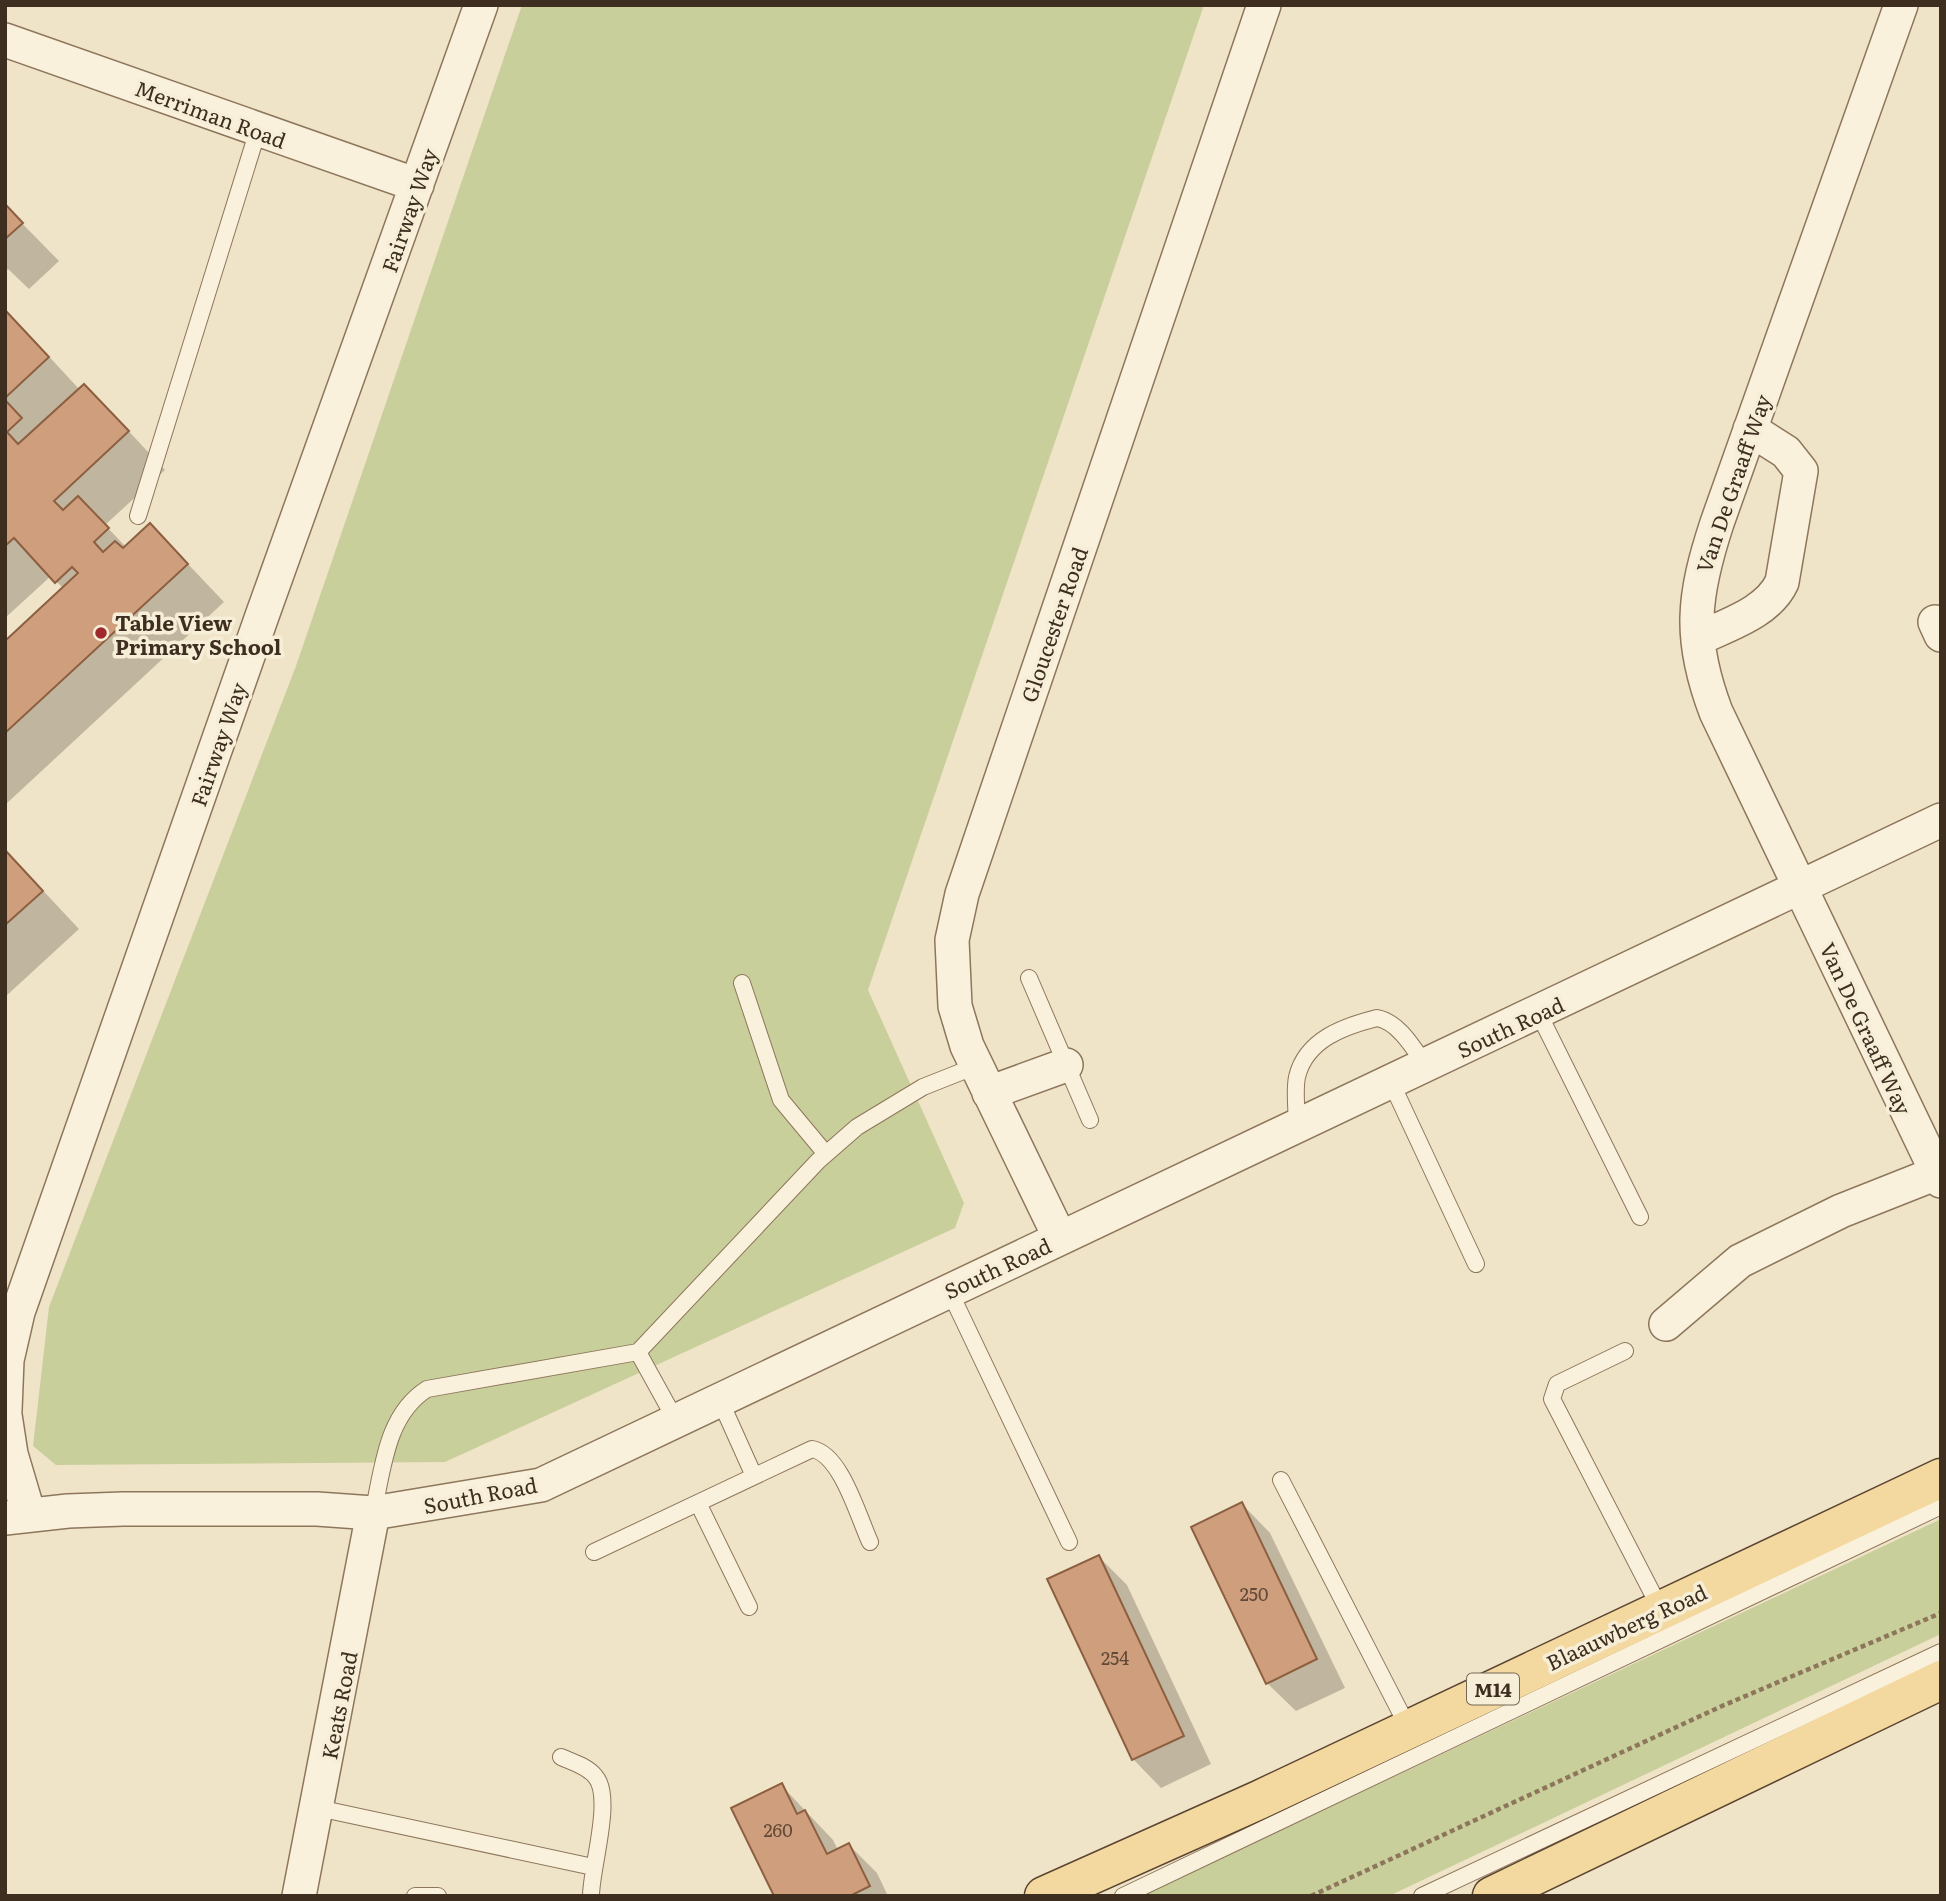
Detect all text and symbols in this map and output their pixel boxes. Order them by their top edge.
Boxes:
street label: Merriman Road [131,71,291,155]
street label: Fairway Way [372,143,444,276]
street label: Van De Graaff Way [1687,389,1777,576]
street label: Gloucester Road [1012,542,1094,706]
place label: Table View Primary School [115,606,282,661]
marker: Table View Primary School [93,625,109,641]
street label: Fairway Way [181,677,253,810]
street label: Van De Graaff Way [1813,937,1921,1120]
street label: South Road [1451,988,1569,1064]
street label: South Road [938,1229,1056,1305]
street label: South Road [421,1468,540,1520]
street label: Blaauwberg Road [1541,1575,1712,1677]
house number: 250 [1240,1580,1268,1607]
house number: 254 [1101,1644,1129,1671]
street label: Keats Road [312,1648,364,1762]
road number: M14 [1467,1674,1519,1704]
house number: 260 [763,1816,793,1843]

